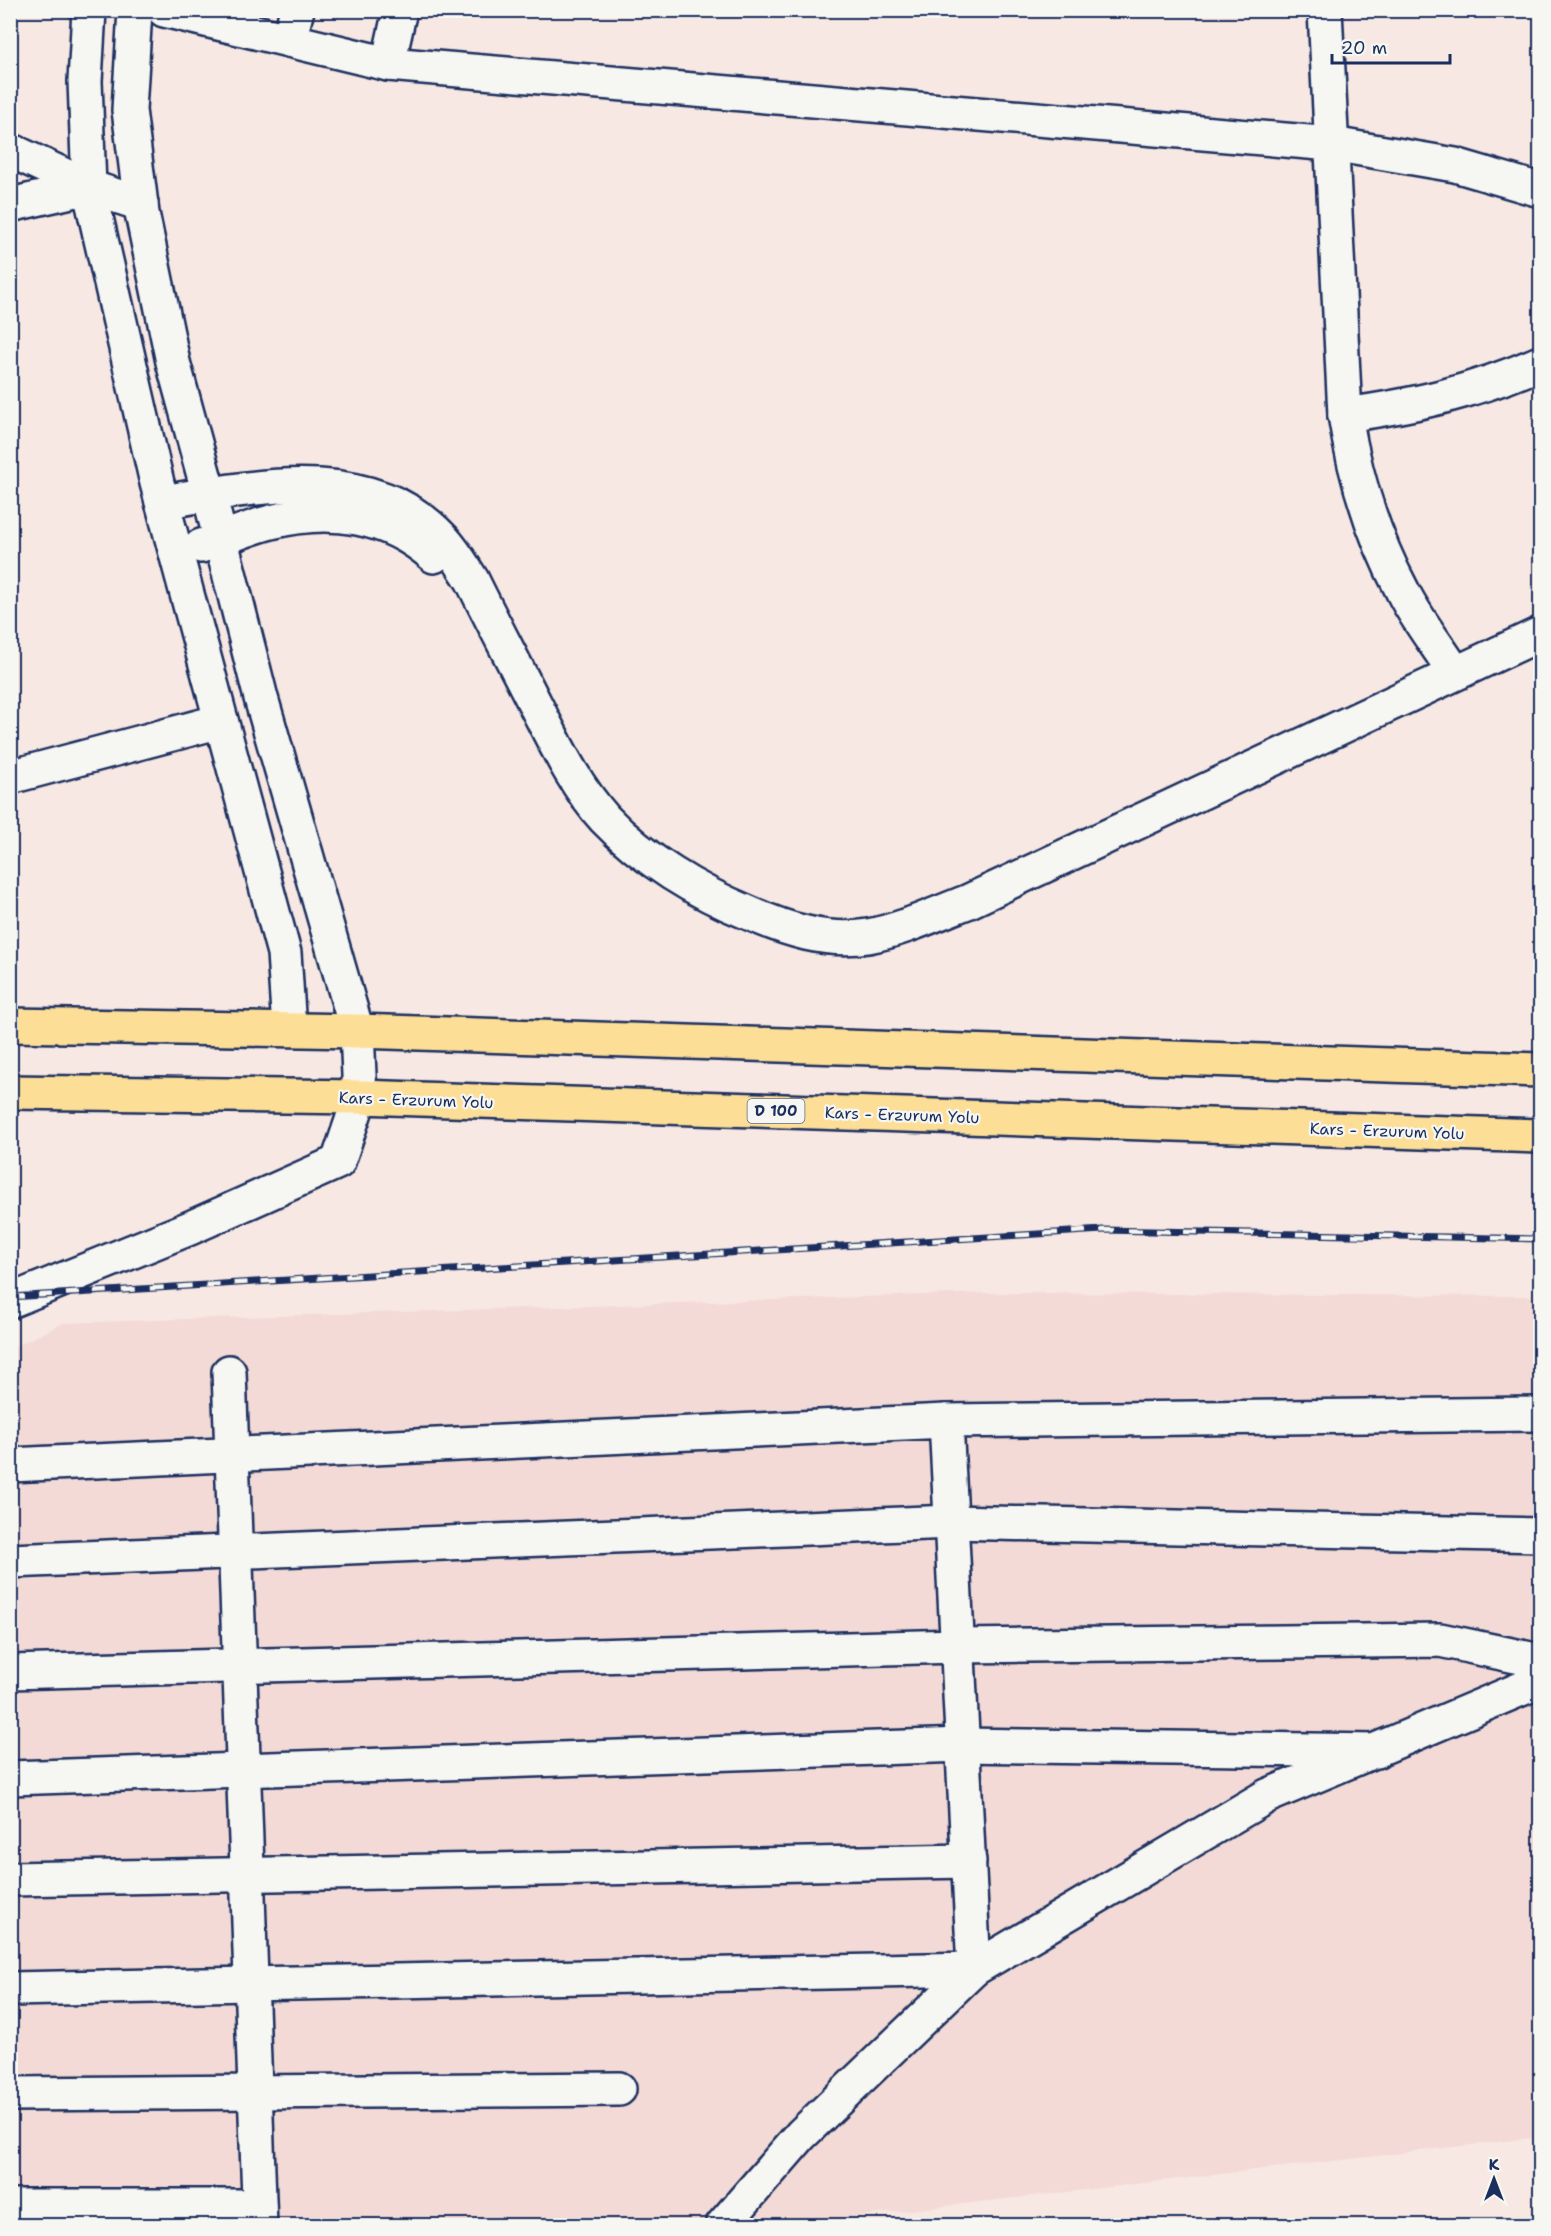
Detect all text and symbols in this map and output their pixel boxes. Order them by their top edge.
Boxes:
scale bar [1332,27,1450,65]
text: 20 m [1341,36,1387,60]
street label: Kars - Erzurum Yolu [338,1087,494,1113]
road number: D 100 [748,1099,804,1123]
street label: Kars - Erzurum Yolu [824,1102,980,1128]
street label: Kars - Erzurum Yolu [1309,1118,1465,1144]
north arrow [1464,2149,1524,2209]
text: K [1489,2154,1500,2175]

